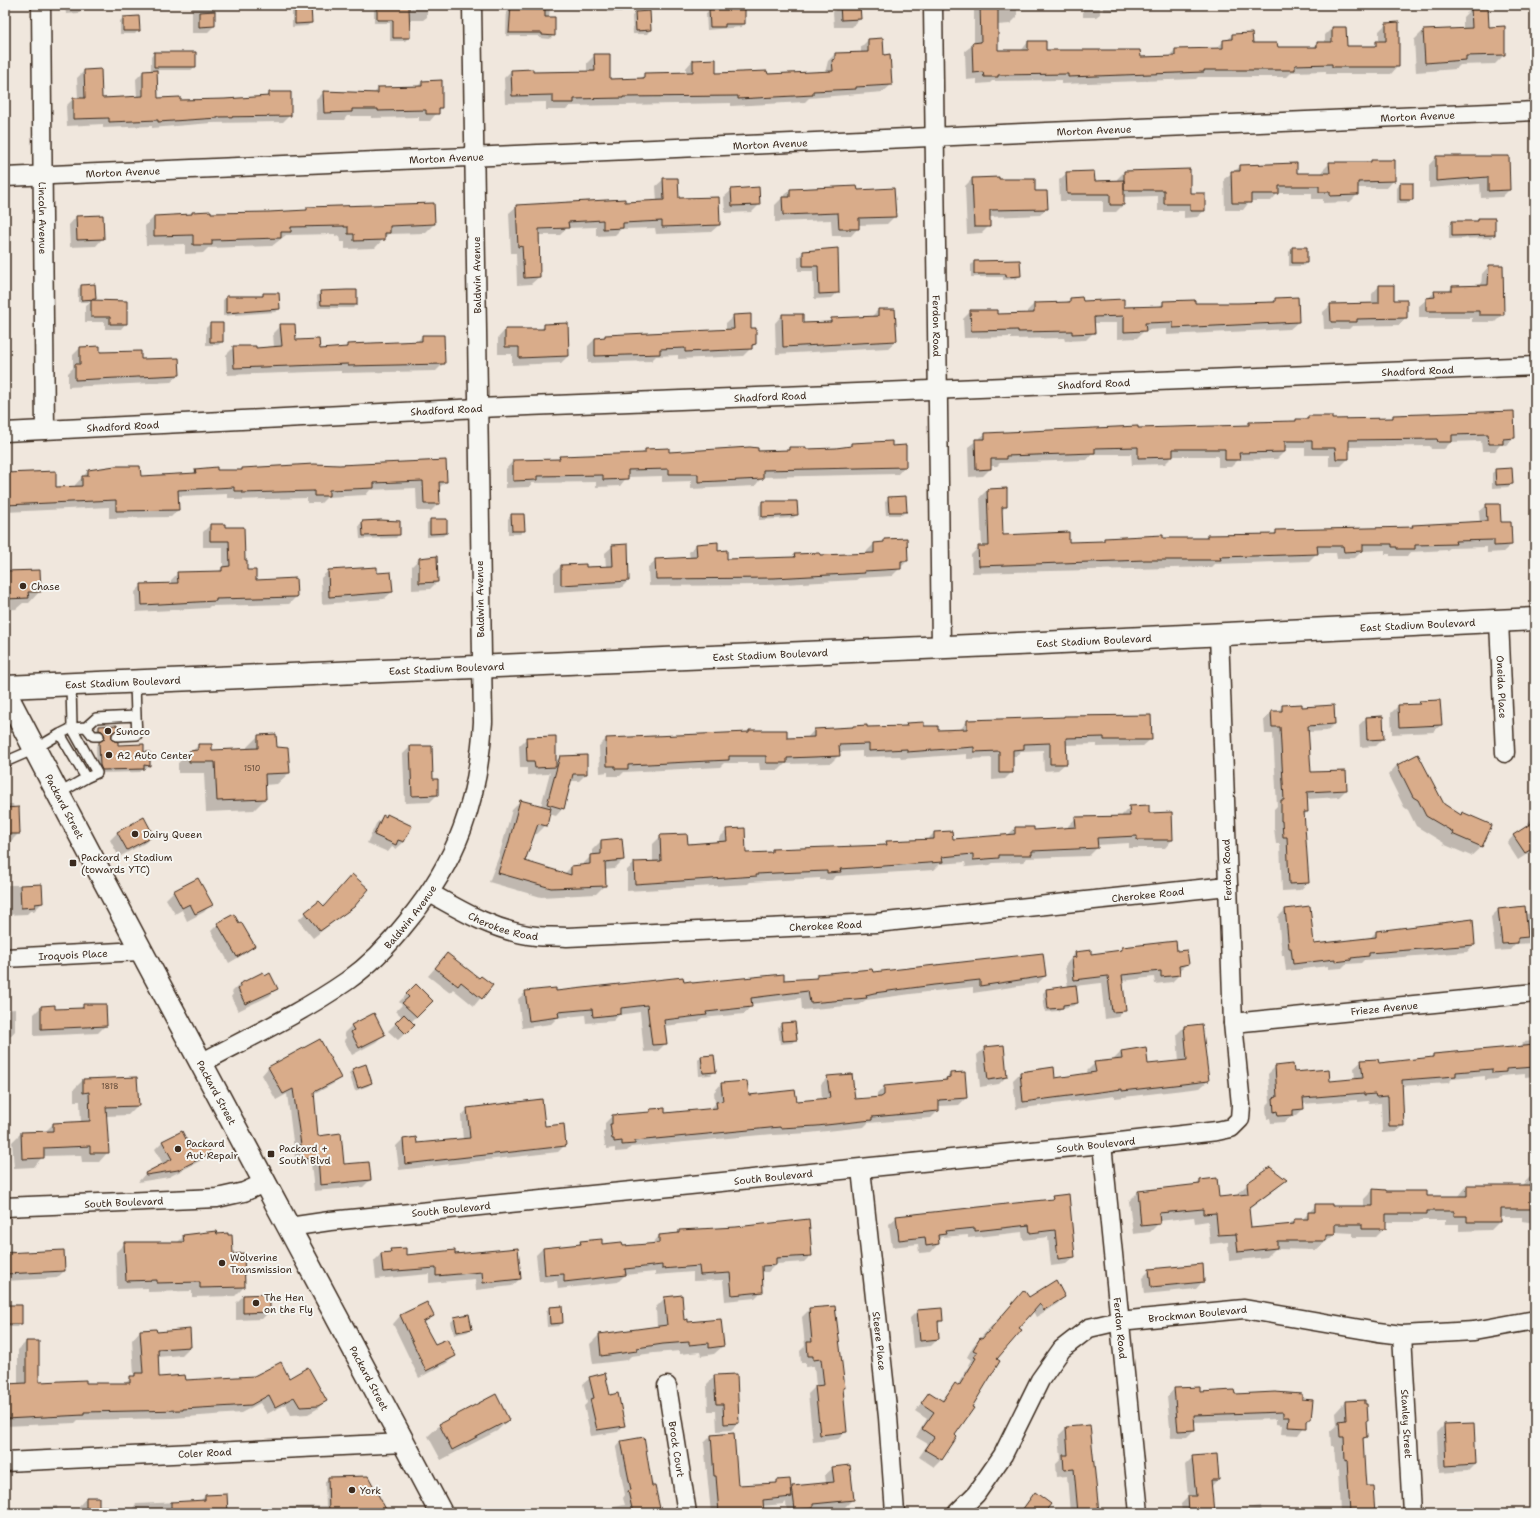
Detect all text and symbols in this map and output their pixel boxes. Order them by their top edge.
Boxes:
street label: Morton Avenue [1380,108,1456,124]
street label: Morton Avenue [1056,122,1132,138]
street label: Morton Avenue [733,136,808,152]
street label: Morton Avenue [409,150,485,166]
street label: Morton Avenue [85,164,161,180]
street label: Lincoln Avenue [36,182,50,255]
street label: Baldwin Avenue [470,236,484,314]
street label: Ferdon Road [930,295,944,358]
street label: Shadford Road [1381,363,1455,379]
street label: Shadford Road [1057,376,1131,391]
street label: Shadford Road [734,388,807,404]
street label: Shadford Road [410,401,484,418]
street label: Shadford Road [86,418,160,434]
street label: Baldwin Avenue [473,560,487,638]
place label: Chase [31,580,60,593]
marker: Chase [18,581,28,591]
street label: East Stadium Boulevard [1360,615,1476,634]
street label: East Stadium Boulevard [1036,631,1153,650]
street label: East Stadium Boulevard [712,646,829,663]
street label: Oneida Place [1494,655,1510,719]
street label: East Stadium Boulevard [389,659,505,677]
street label: East Stadium Boulevard [65,673,182,691]
place label: Sunoco [116,725,150,738]
marker: Sunoco [103,726,113,736]
place label: A2 Auto Center [117,749,193,762]
marker: A2 Auto Center [104,750,114,760]
house number: 1510 [244,763,260,774]
street label: Packard Street [42,772,87,841]
place label: Dairy Queen [143,828,202,841]
marker: Dairy Queen [130,829,140,839]
street label: Ferdon Road [1219,838,1235,901]
place label: Packard + Stadium (towards YTC) [81,851,173,876]
marker: Packard + Stadium (towards YTC) [68,858,78,868]
street label: Baldwin Avenue [381,882,439,951]
street label: Cherokee Road [1111,884,1186,905]
street label: Cherokee Road [466,909,540,943]
street label: Cherokee Road [789,917,863,933]
street label: Iroquois Place [38,946,108,963]
street label: Frieze Avenue [1350,998,1419,1018]
street label: Packard Street [194,1058,239,1127]
house number: 1818 [101,1081,119,1092]
street label: South Boulevard [1056,1134,1137,1155]
place label: Packard Aut Repair [186,1137,238,1162]
place label: Packard + South Blvd [279,1142,331,1167]
marker: Packard Aut Repair [173,1144,183,1154]
marker: Packard + South Blvd [266,1149,276,1159]
street label: South Boulevard [733,1166,814,1187]
street label: South Boulevard [84,1194,164,1210]
street label: South Boulevard [411,1198,492,1219]
place label: Wolverine Transmission [230,1251,292,1276]
marker: Wolverine Transmission [217,1258,227,1268]
place label: The Hen on the Fly [264,1291,313,1316]
street label: Ferdon Road [1111,1297,1130,1360]
marker: The Hen on the Fly [251,1298,261,1308]
street label: Brockman Boulevard [1148,1302,1248,1325]
street label: Steere Place [870,1311,889,1372]
street label: Packard Street [347,1344,392,1413]
street label: Stanley Street [1399,1389,1415,1459]
street label: Brock Court [666,1420,688,1478]
street label: Coler Road [178,1445,233,1460]
place label: York [360,1484,381,1497]
marker: York [347,1485,357,1495]

